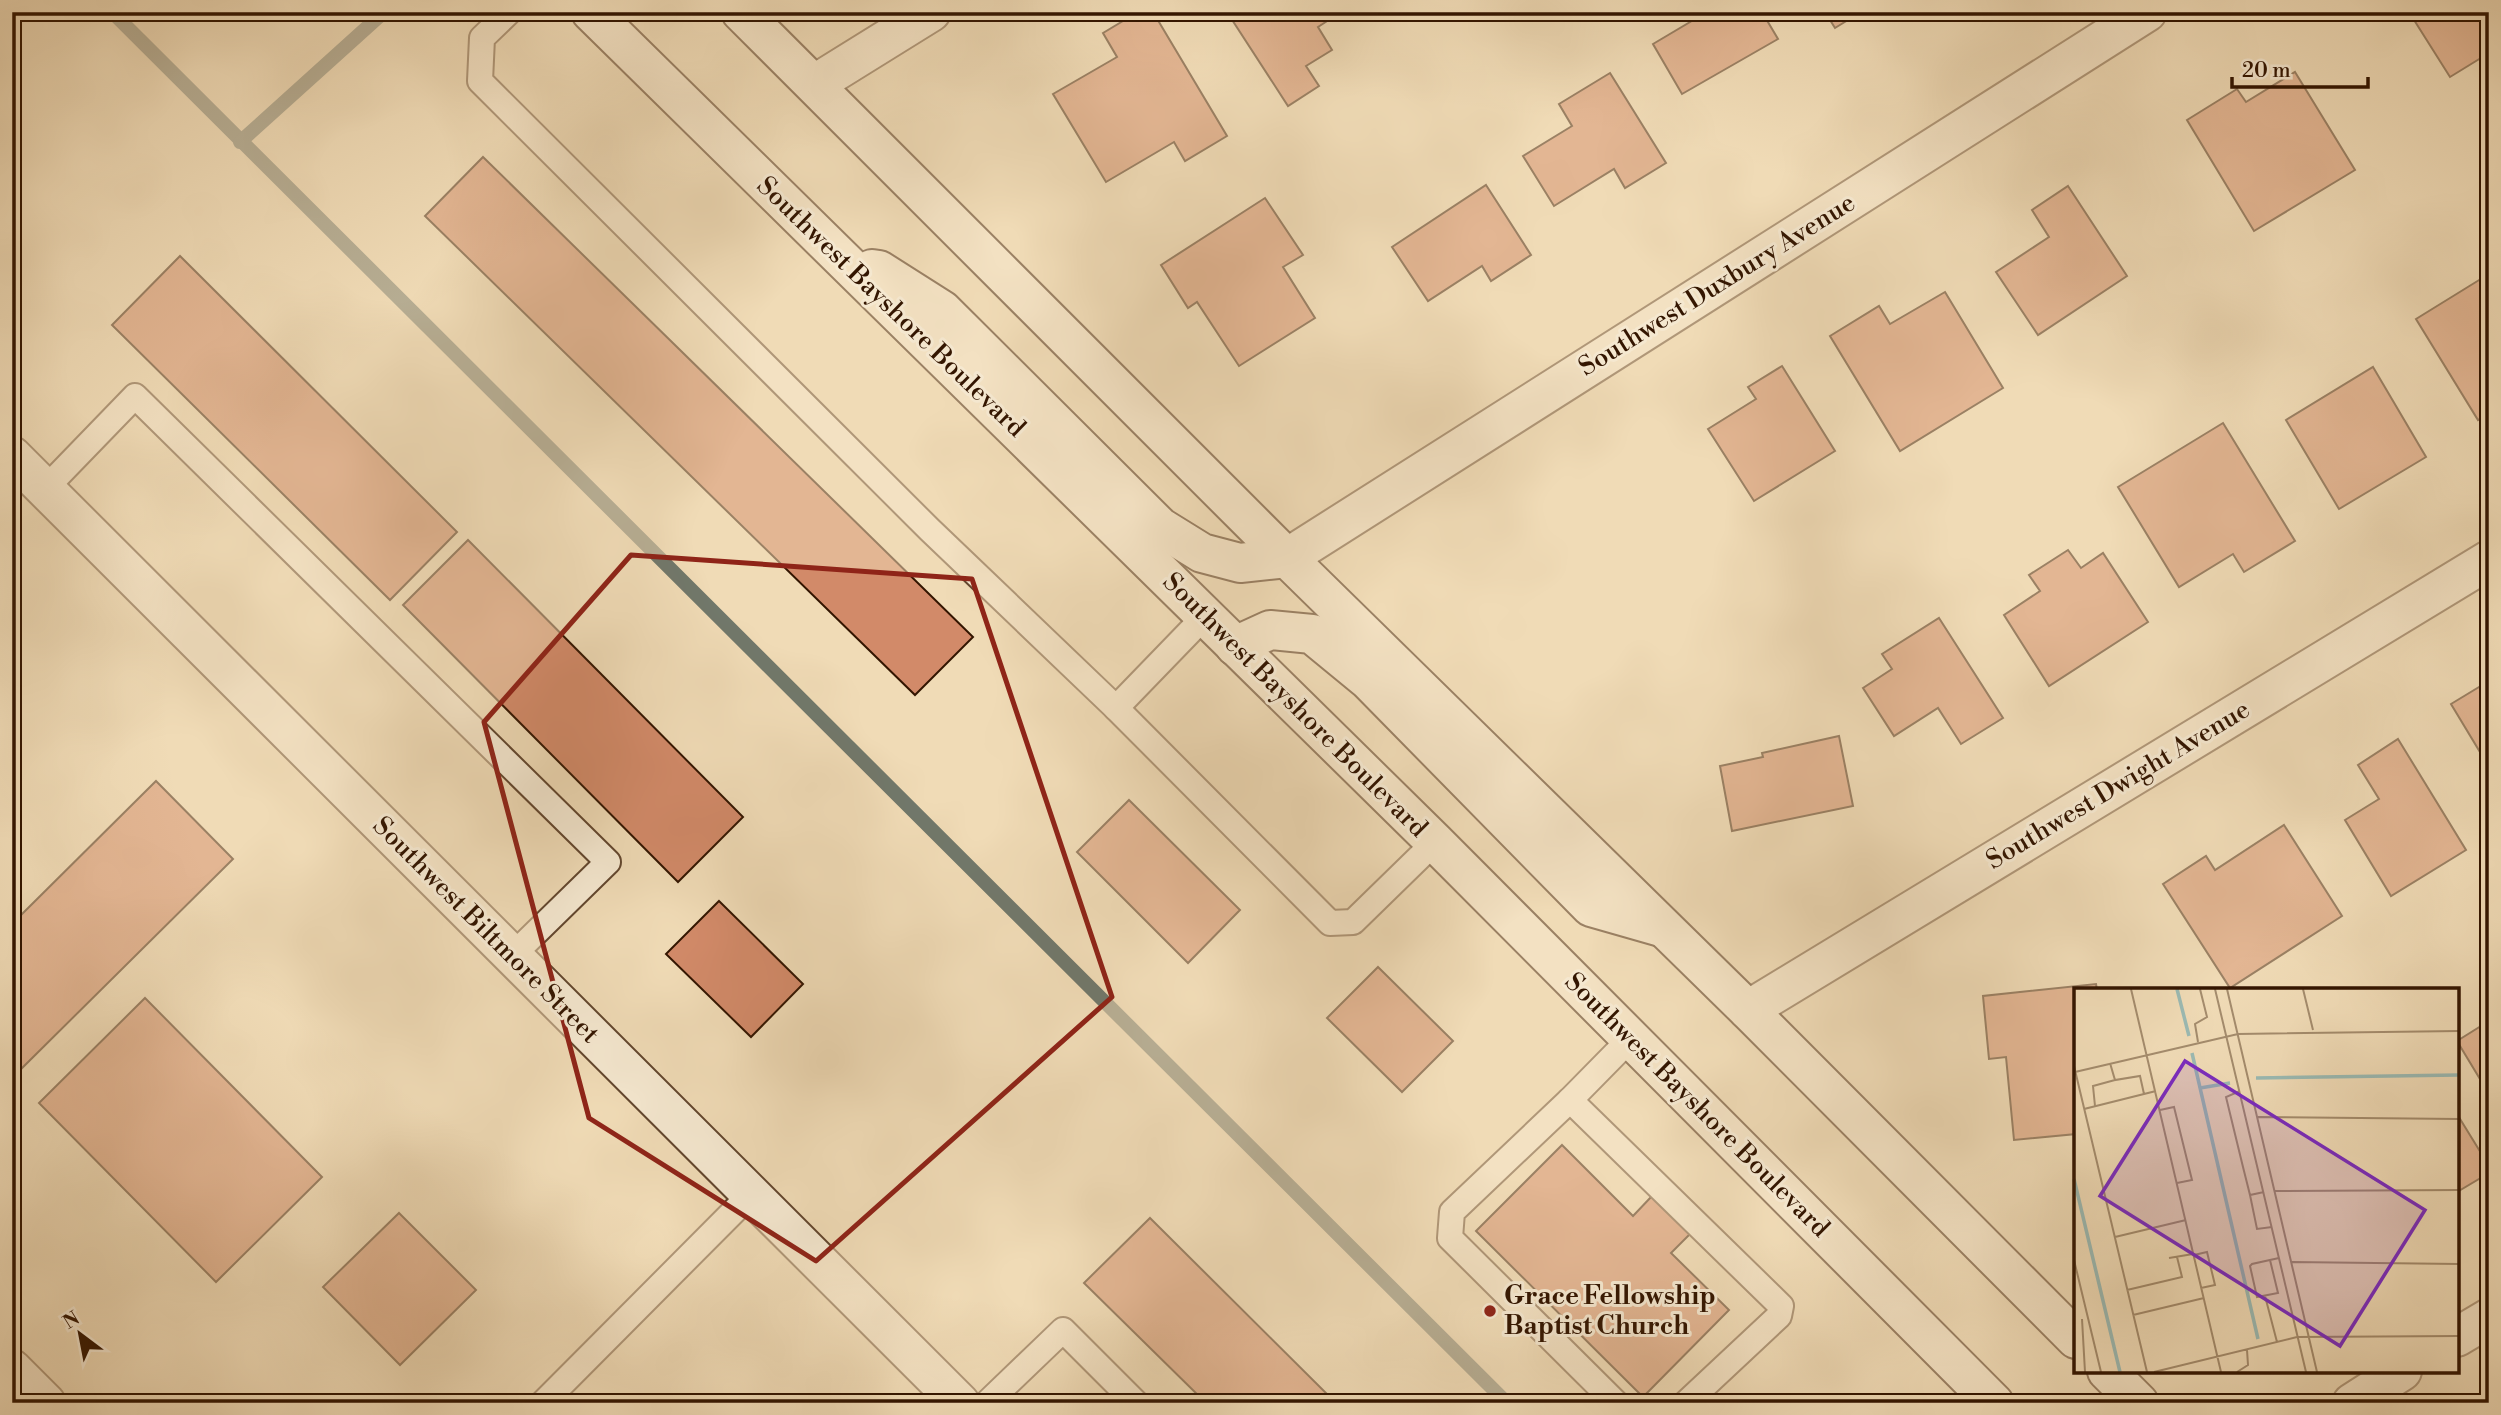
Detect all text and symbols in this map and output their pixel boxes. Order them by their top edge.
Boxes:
scale bar [2232,46,2368,90]
text: 20 m [2242,58,2291,84]
street label: Southwest Bayshore Boulevard [750,170,1032,444]
street label: Southwest Duxbury Avenue [1573,187,1861,383]
street label: Southwest Bayshore Boulevard [1156,566,1434,844]
street label: Southwest Dwight Avenue [1980,693,2256,877]
street label: Southwest Biltmore Street [366,810,606,1050]
street label: Southwest Bayshore Boulevard [1558,966,1836,1244]
inset map [2074,988,2459,1373]
place label: Grace Fellowship Baptist Church [1504,1280,1716,1342]
north arrow [46,1300,116,1370]
marker: Grace Fellowship Baptist Church [1482,1303,1498,1319]
text: N [59,1306,84,1335]

